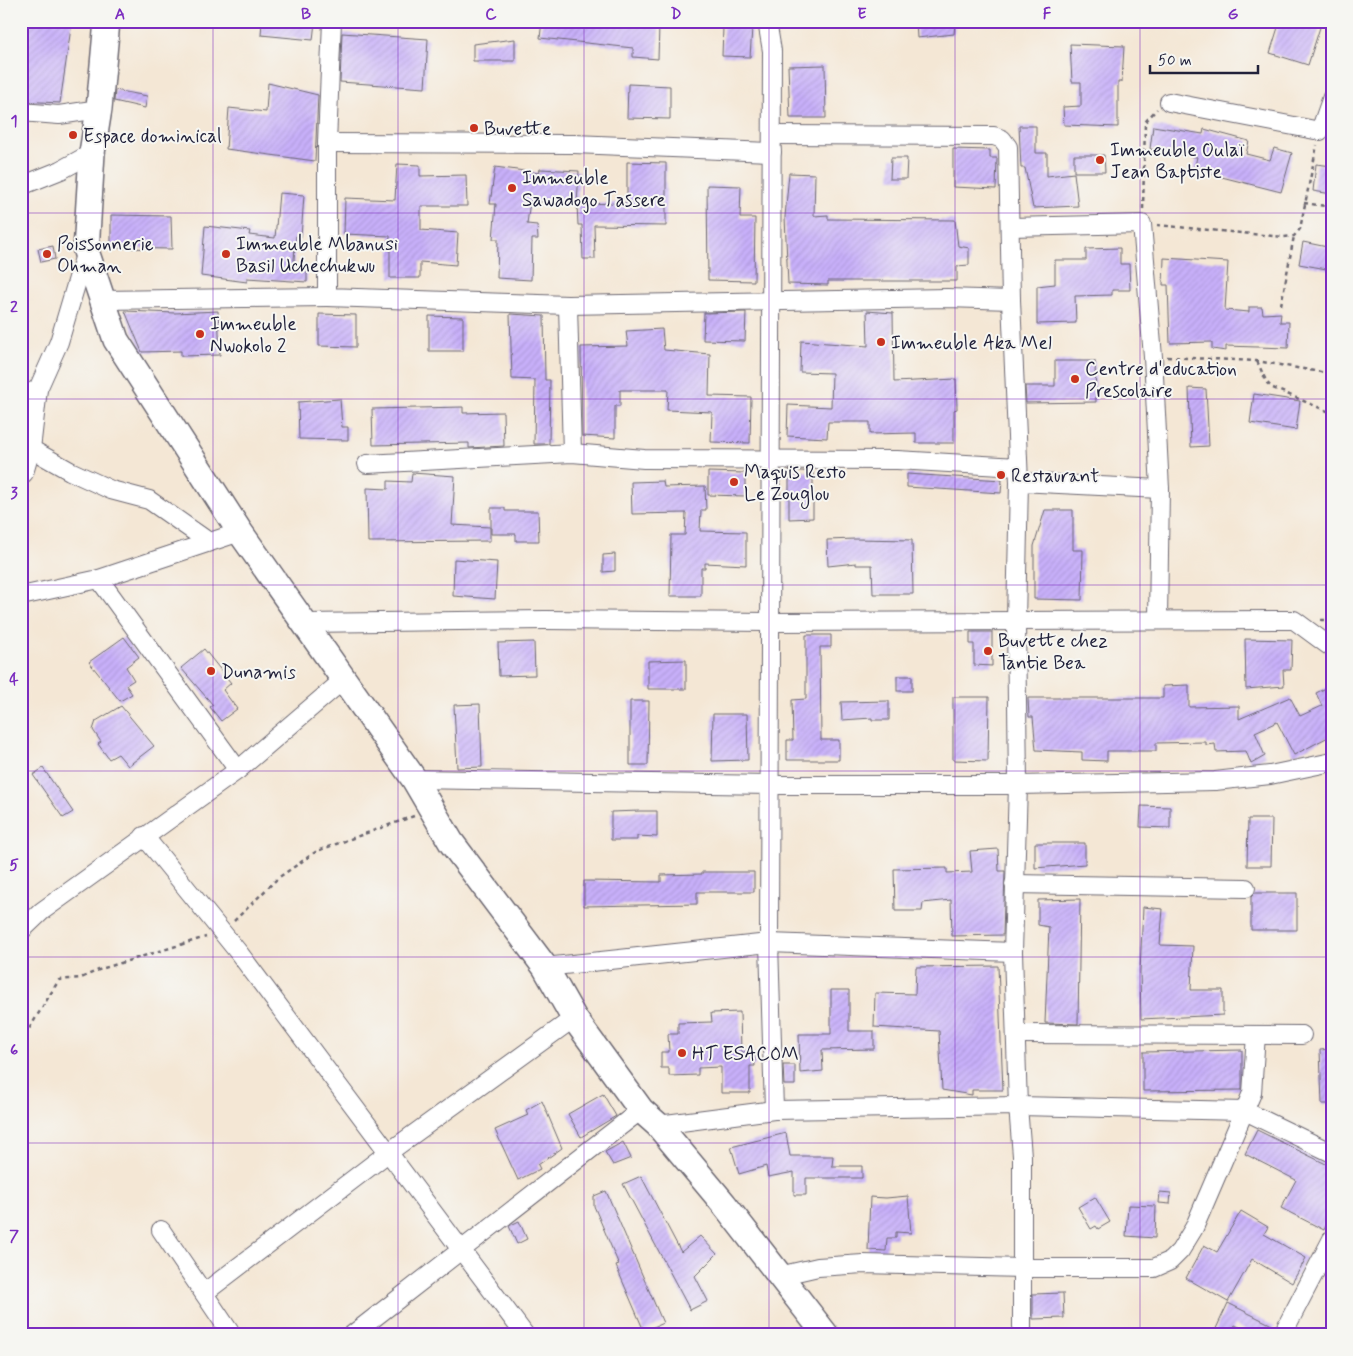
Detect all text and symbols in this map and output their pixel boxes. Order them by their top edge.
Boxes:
text: A [115,4,125,25]
text: B [301,4,311,25]
text: C [485,4,497,25]
text: D [670,4,682,25]
text: E [857,4,867,25]
text: F [1043,4,1052,25]
text: G [1228,4,1239,25]
scale bar [1150,42,1258,74]
text: 50 m [1158,51,1192,71]
text: 1 [10,111,18,132]
place label: Buvette [484,117,551,142]
marker: Buvette [468,122,480,134]
place label: Espace dominical [83,124,222,149]
marker: Espace dominical [67,129,79,141]
place label: Immeuble Oulaï Jean Baptiste [1110,138,1245,185]
marker: Immeuble Oulaï Jean Baptiste [1094,154,1106,166]
place label: Immeuble Sawadogo Tassere [522,166,666,214]
marker: Immeuble Sawadogo Tassere [506,182,518,194]
place label: Poissonnerie Ohman [57,232,154,279]
place label: Immeuble Mbanusi Basil Uchechukwu [236,232,398,279]
marker: Poissonnerie Ohman [41,248,53,260]
marker: Immeuble Mbanusi Basil Uchechukwu [220,248,232,260]
text: 2 [10,297,18,318]
place label: Immeuble Nwokolo 2 [210,312,297,359]
marker: Immeuble Nwokolo 2 [194,328,206,340]
place label: Immeuble Aka Mel [891,331,1052,356]
marker: Immeuble Aka Mel [875,336,887,348]
place label: Centre d'education Prescolaire [1085,357,1237,404]
marker: Centre d'education Prescolaire [1069,373,1081,385]
place label: Maquis Resto Le Zouglou [744,460,846,509]
place label: Restaurant [1011,464,1099,489]
marker: Restaurant [995,469,1007,481]
marker: Maquis Resto Le Zouglou [728,476,740,488]
text: 3 [10,483,18,504]
place label: Buvette chez Tantie Bea [998,629,1108,676]
marker: Buvette chez Tantie Bea [982,645,994,657]
place label: Dunamis [221,660,296,685]
marker: Dunamis [205,665,217,677]
text: 4 [9,669,19,690]
text: 5 [9,855,19,876]
text: 6 [10,1040,18,1061]
place label: HT ESACOM [692,1042,799,1067]
marker: HT ESACOM [676,1047,688,1059]
text: 7 [9,1226,19,1247]

